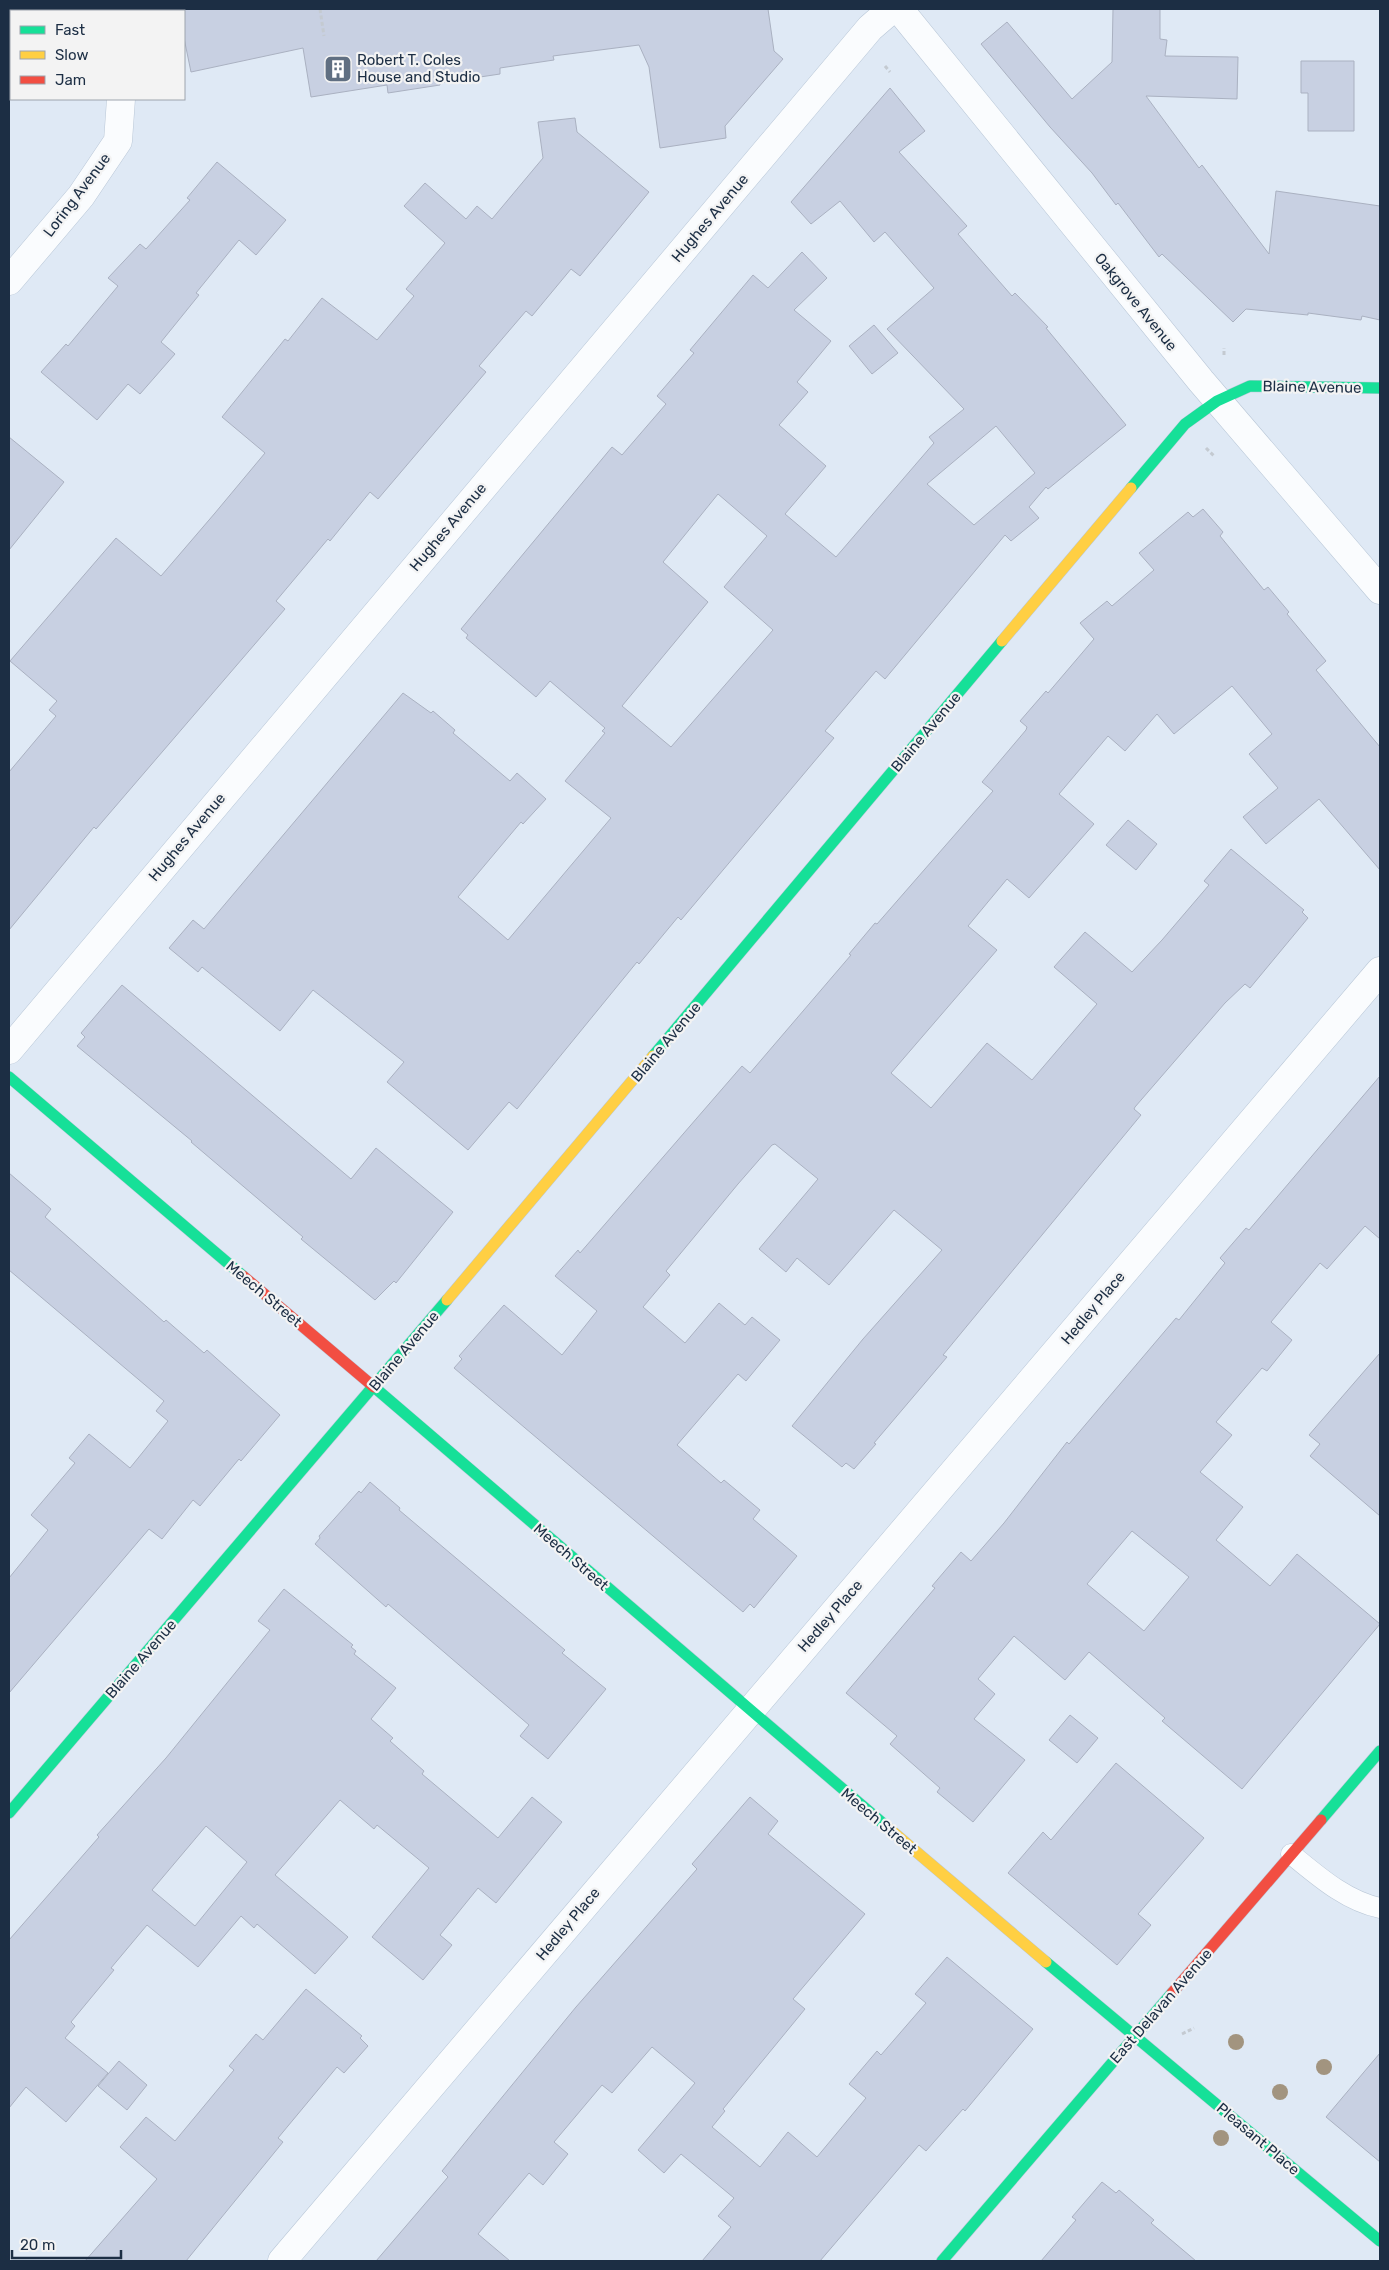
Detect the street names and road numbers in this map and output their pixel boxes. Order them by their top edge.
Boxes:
street label: Loring Avenue [40,150,114,240]
street label: Hughes Avenue [668,170,752,266]
street label: Oakgrove Avenue [1091,249,1181,355]
street label: Blaine Avenue [1262,377,1362,397]
street label: Hughes Avenue [406,479,490,575]
street label: Blaine Avenue [887,688,965,776]
street label: Hughes Avenue [145,789,229,885]
street label: Blaine Avenue [627,998,705,1086]
street label: Meech Street [223,1257,306,1331]
street label: Hedley Place [1057,1268,1129,1348]
street label: Blaine Avenue [365,1307,443,1395]
street label: Meech Street [530,1520,612,1594]
street label: Hedley Place [794,1576,866,1656]
street label: Blaine Avenue [102,1616,180,1702]
street label: Meech Street [838,1784,921,1858]
street label: Hedley Place [532,1884,604,1964]
street label: East Delavan Avenue [1106,1945,1216,2067]
street label: Pleasant Place [1213,2099,1303,2179]

